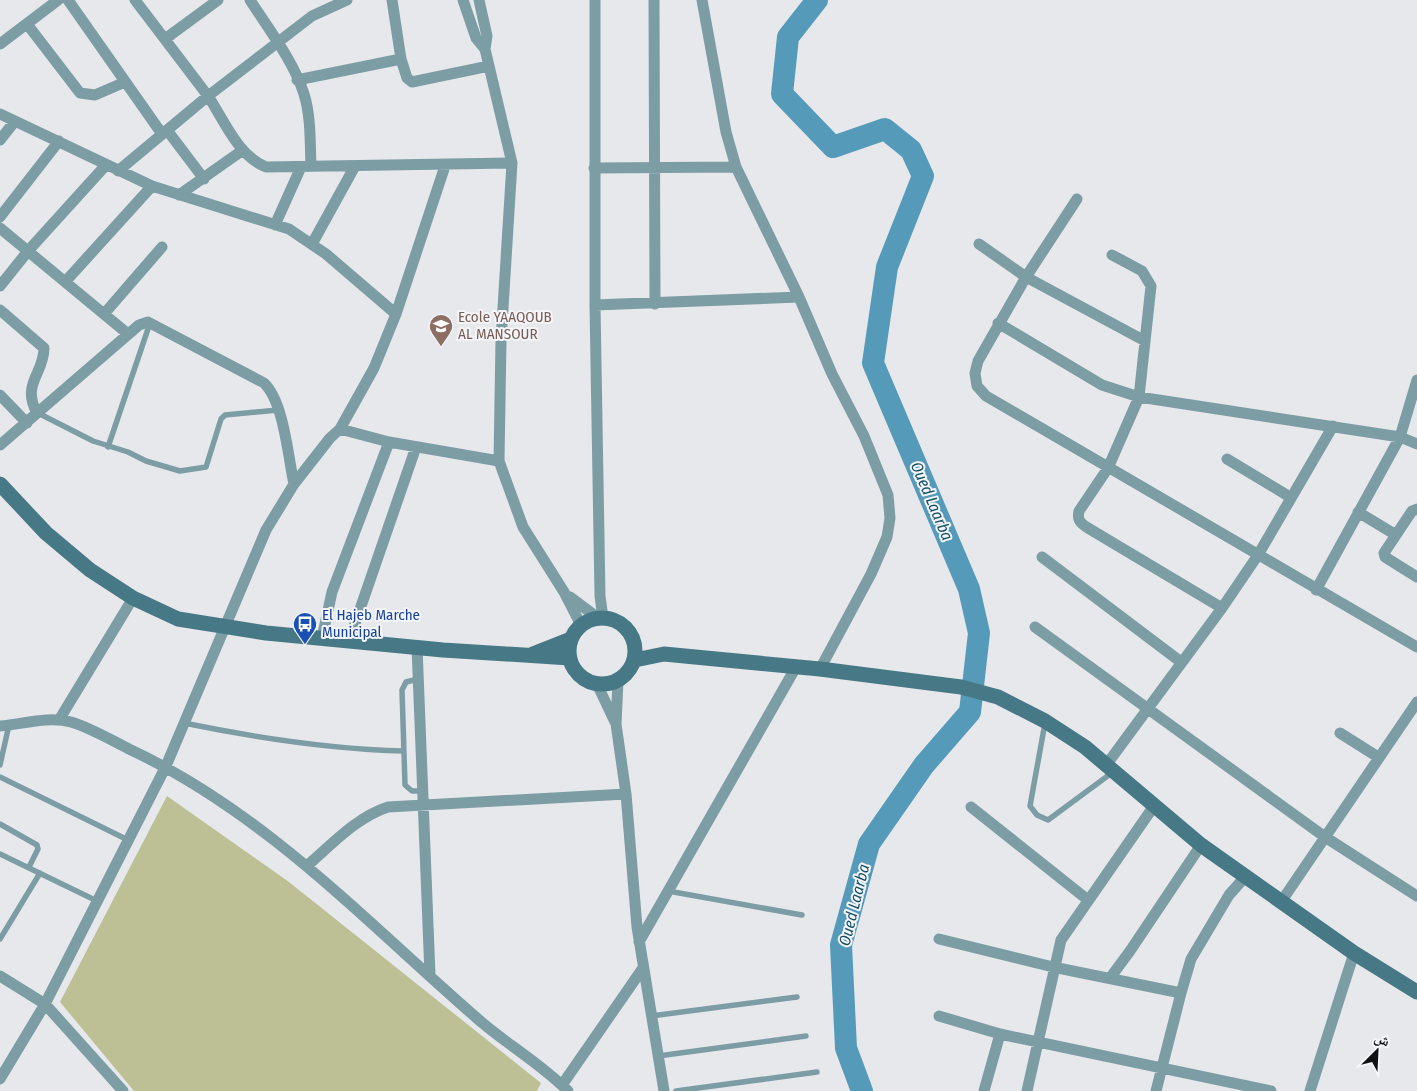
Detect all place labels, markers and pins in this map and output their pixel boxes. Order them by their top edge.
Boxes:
place label: Ecole YAAQOUB AL MANSOUR [458,308,552,343]
school or university icon: Ecole YAAQOUB AL MANSOUR [428,313,454,347]
place label: El Hajeb Marche Municipal [322,606,420,641]
bus stop icon: El Hajeb Marche Municipal [292,611,318,645]

